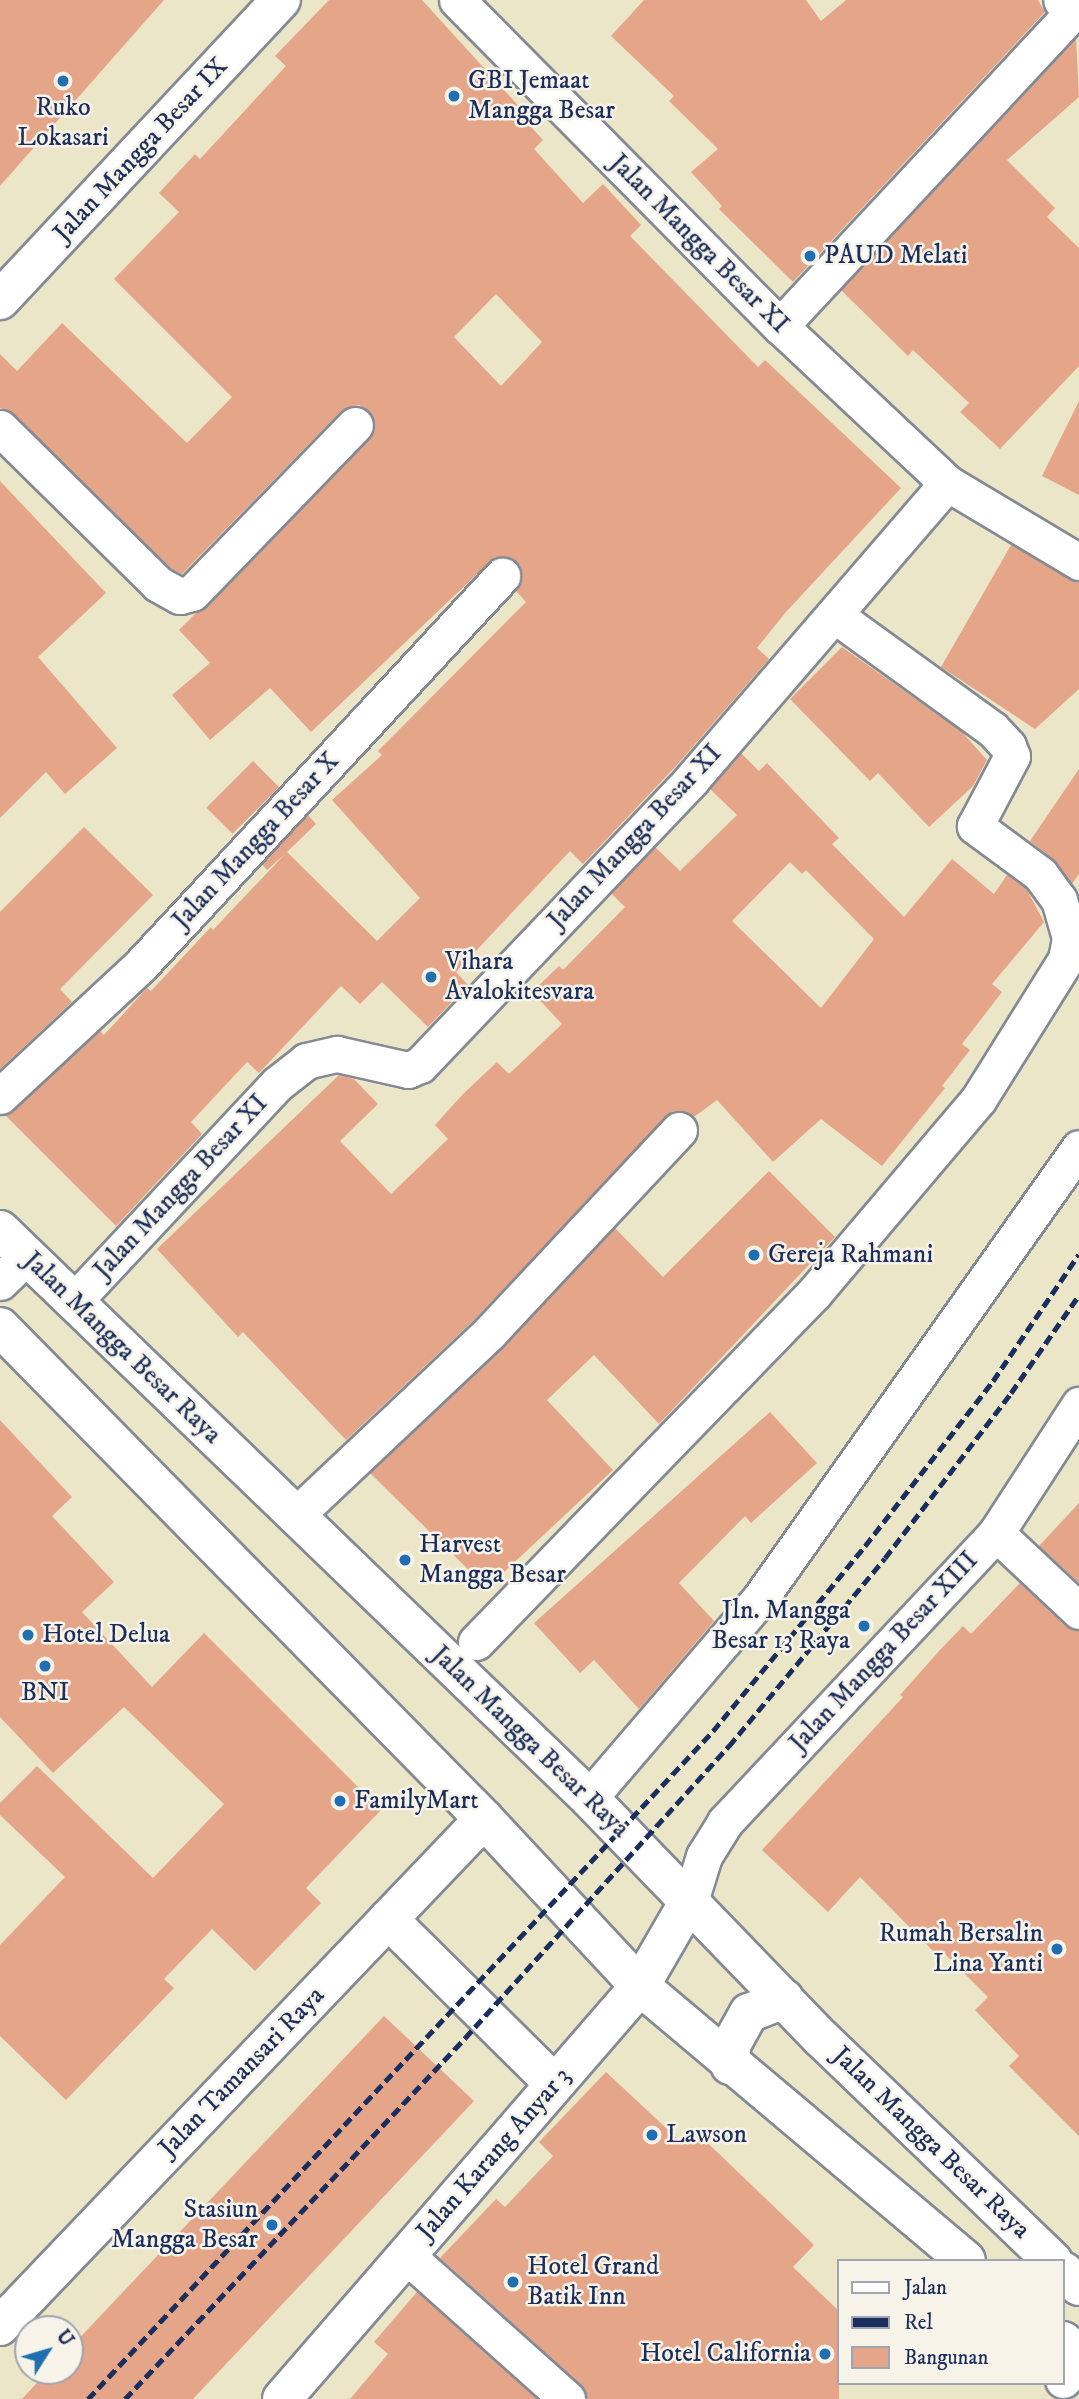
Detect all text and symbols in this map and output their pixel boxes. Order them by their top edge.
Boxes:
street label: Jalan Mangga Besar IX [47,51,235,249]
place label: GBI Jemaat Mangga Besar [468,65,615,126]
marker: Ruko Lokasari [55,73,71,89]
marker: GBI Jemaat Mangga Besar [446,88,462,104]
place label: Ruko Lokasari [17,92,109,154]
street label: Jalan Mangga Besar XI [603,148,795,340]
place label: PAUD Melati [824,240,968,272]
marker: PAUD Melati [802,248,818,264]
street label: Jalan Mangga Besar XI [541,738,729,936]
street label: Jalan Mangga Besar X [166,746,346,936]
place label: Vihara Avalokitesvara [445,946,594,1007]
marker: Vihara Avalokitesvara [423,969,439,985]
street label: Jalan Mangga Besar XI [87,1088,275,1286]
place label: Gereja Rahmani [768,1239,933,1271]
street label: Jalan Mangga Besar Raya [17,1245,227,1451]
marker: Gereja Rahmani [746,1247,762,1263]
place label: Harvest Mangga Besar [419,1529,566,1590]
street label: Jalan Mangga Besar XIII [783,1545,985,1759]
marker: Harvest Mangga Besar [397,1552,413,1568]
place label: Jln. Mangga Besar 13 Raya [711,1595,850,1656]
marker: Jln. Mangga Besar 13 Raya [856,1618,872,1634]
place label: Hotel Delua [42,1619,170,1651]
marker: Hotel Delua [20,1627,36,1643]
street label: Jalan Mangga Besar Raya [425,1639,635,1845]
marker: BNI [37,1658,53,1674]
place label: BNI [21,1677,69,1709]
place label: FamilyMart [354,1785,479,1817]
marker: FamilyMart [332,1793,348,1809]
place label: Rumah Bersalin Lina Yanti [879,1918,1043,1980]
marker: Rumah Bersalin Lina Yanti [1049,1941,1065,1957]
street label: Jalan Tamansari Raya [153,1980,331,2164]
street label: Jalan Mangga Besar Raya [826,2040,1036,2246]
street label: Jalan Karang Anyar 3 [410,2061,578,2247]
place label: Lawson [666,2119,747,2151]
marker: Lawson [644,2127,660,2143]
place label: Stasiun Mangga Besar [111,2194,258,2256]
marker: Stasiun Mangga Besar [264,2217,280,2233]
place label: Hotel Grand Batik Inn [527,2251,659,2312]
legend [838,2259,1065,2385]
marker: Hotel Grand Batik Inn [505,2274,521,2290]
text: Jalan [904,2275,947,2301]
text: Rel [904,2310,933,2336]
north arrow [14,2315,84,2385]
text: U [51,2325,78,2351]
place label: Hotel California [640,2338,811,2370]
text: Bangunan [904,2345,988,2371]
marker: Hotel California [817,2346,833,2362]

